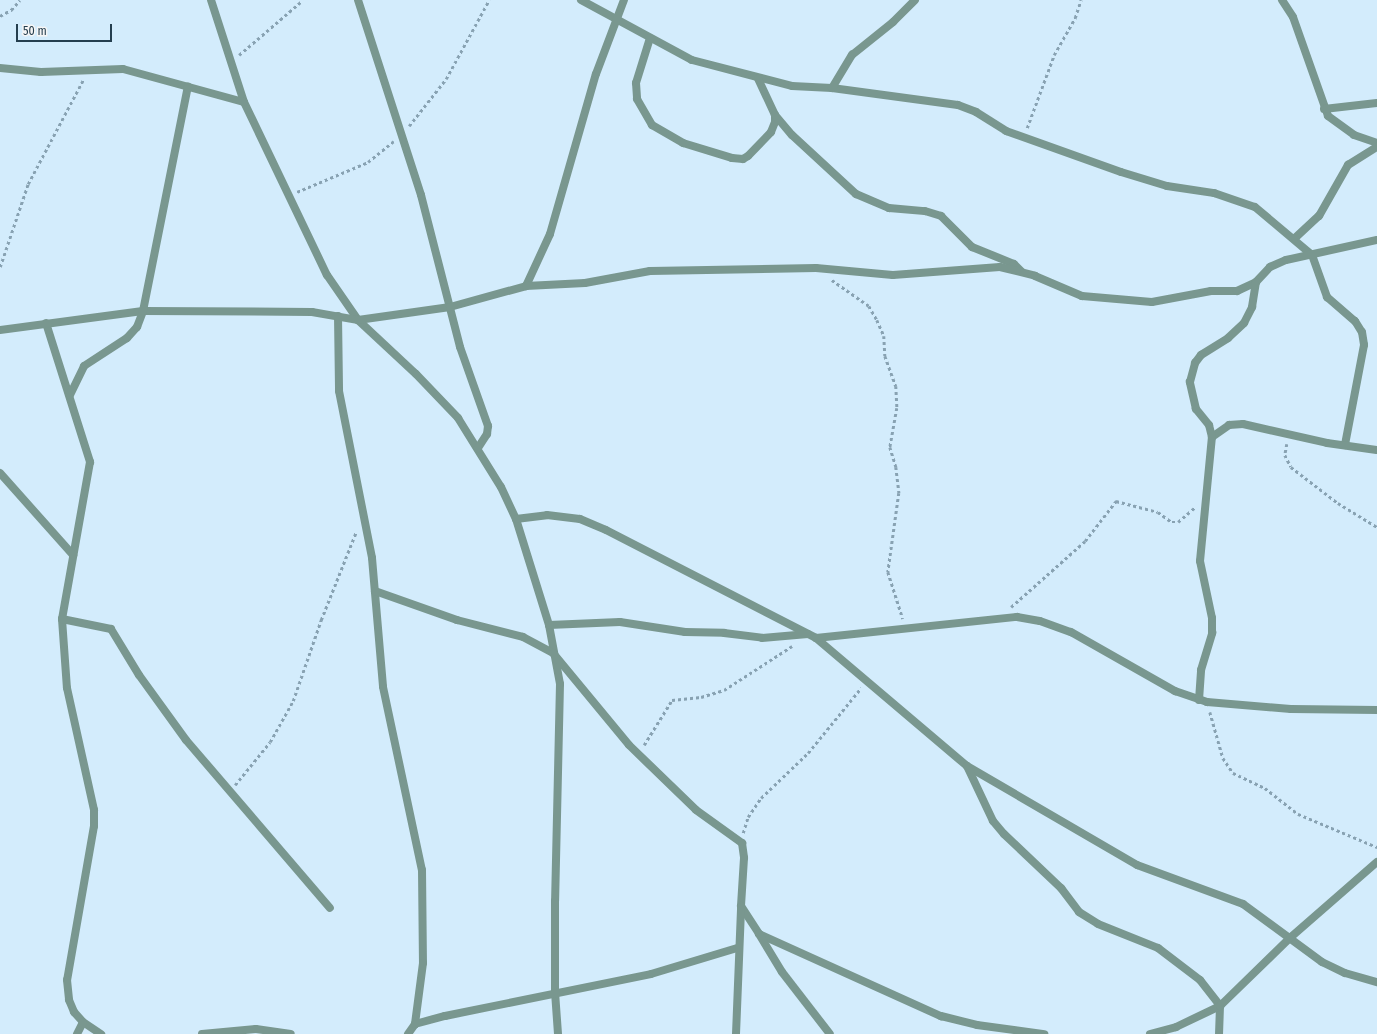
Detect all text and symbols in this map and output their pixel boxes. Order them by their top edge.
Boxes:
scale bar [18,16,114,42]
text: 50 m [23,24,47,38]

